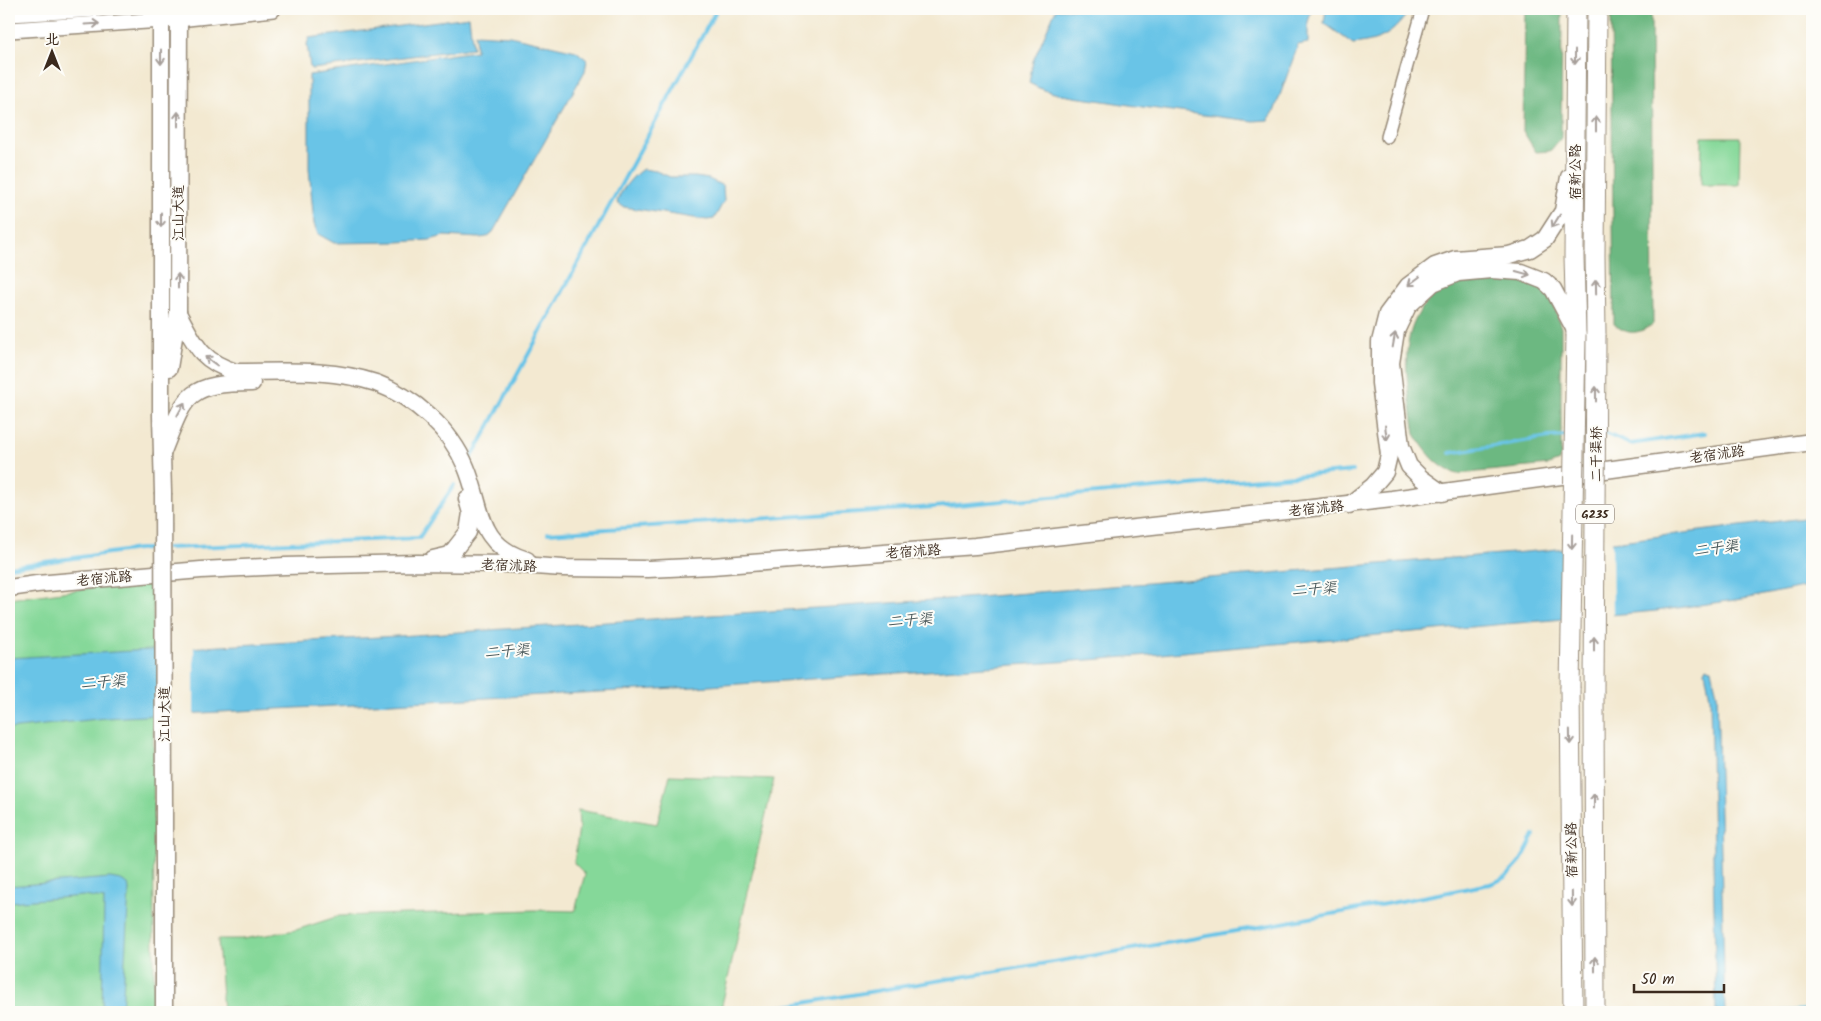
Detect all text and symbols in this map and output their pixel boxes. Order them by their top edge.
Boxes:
one-way arrow [84,20,100,29]
north arrow [28,28,78,78]
text: 北 [45,29,59,51]
one-way arrow [156,49,166,65]
one-way arrow [1570,49,1580,65]
one-way arrow [173,111,183,127]
one-way arrow [1591,116,1601,132]
street label: 宿新公路 [1565,144,1587,200]
street label: 江山大道 [168,185,190,241]
one-way arrow [156,212,166,228]
one-way arrow [1551,214,1561,228]
one-way arrow [1514,269,1530,279]
one-way arrow [173,273,183,290]
one-way arrow [1408,276,1421,287]
one-way arrow [1591,279,1601,295]
one-way arrow [1390,332,1400,348]
one-way arrow [204,356,218,366]
one-way arrow [1591,386,1601,402]
one-way arrow [176,401,186,416]
one-way arrow [1381,424,1391,440]
street label: 二干渠桥 [1586,426,1608,482]
street label: 老宿沭路 [1688,440,1746,470]
street label: 老宿沭路 [1287,495,1345,523]
road number: G235 [1576,504,1614,524]
one-way arrow [1568,533,1577,549]
water label: 二干渠 [1692,534,1742,564]
street label: 老宿沭路 [884,539,942,565]
street label: 老宿沭路 [481,554,537,578]
street label: 老宿沭路 [75,566,133,592]
water label: 二干渠 [1291,576,1339,604]
water label: 二干渠 [887,607,935,635]
one-way arrow [1589,636,1599,652]
water label: 二干渠 [484,638,532,666]
water label: 二干渠 [80,669,128,697]
street label: 江山大道 [154,686,176,742]
one-way arrow [1565,728,1575,745]
one-way arrow [1589,793,1599,810]
street label: 宿新公路 [1561,822,1583,878]
one-way arrow [1567,891,1577,907]
one-way arrow [1590,956,1600,972]
scale bar [1634,961,1724,993]
text: 50 m [1641,968,1675,992]

